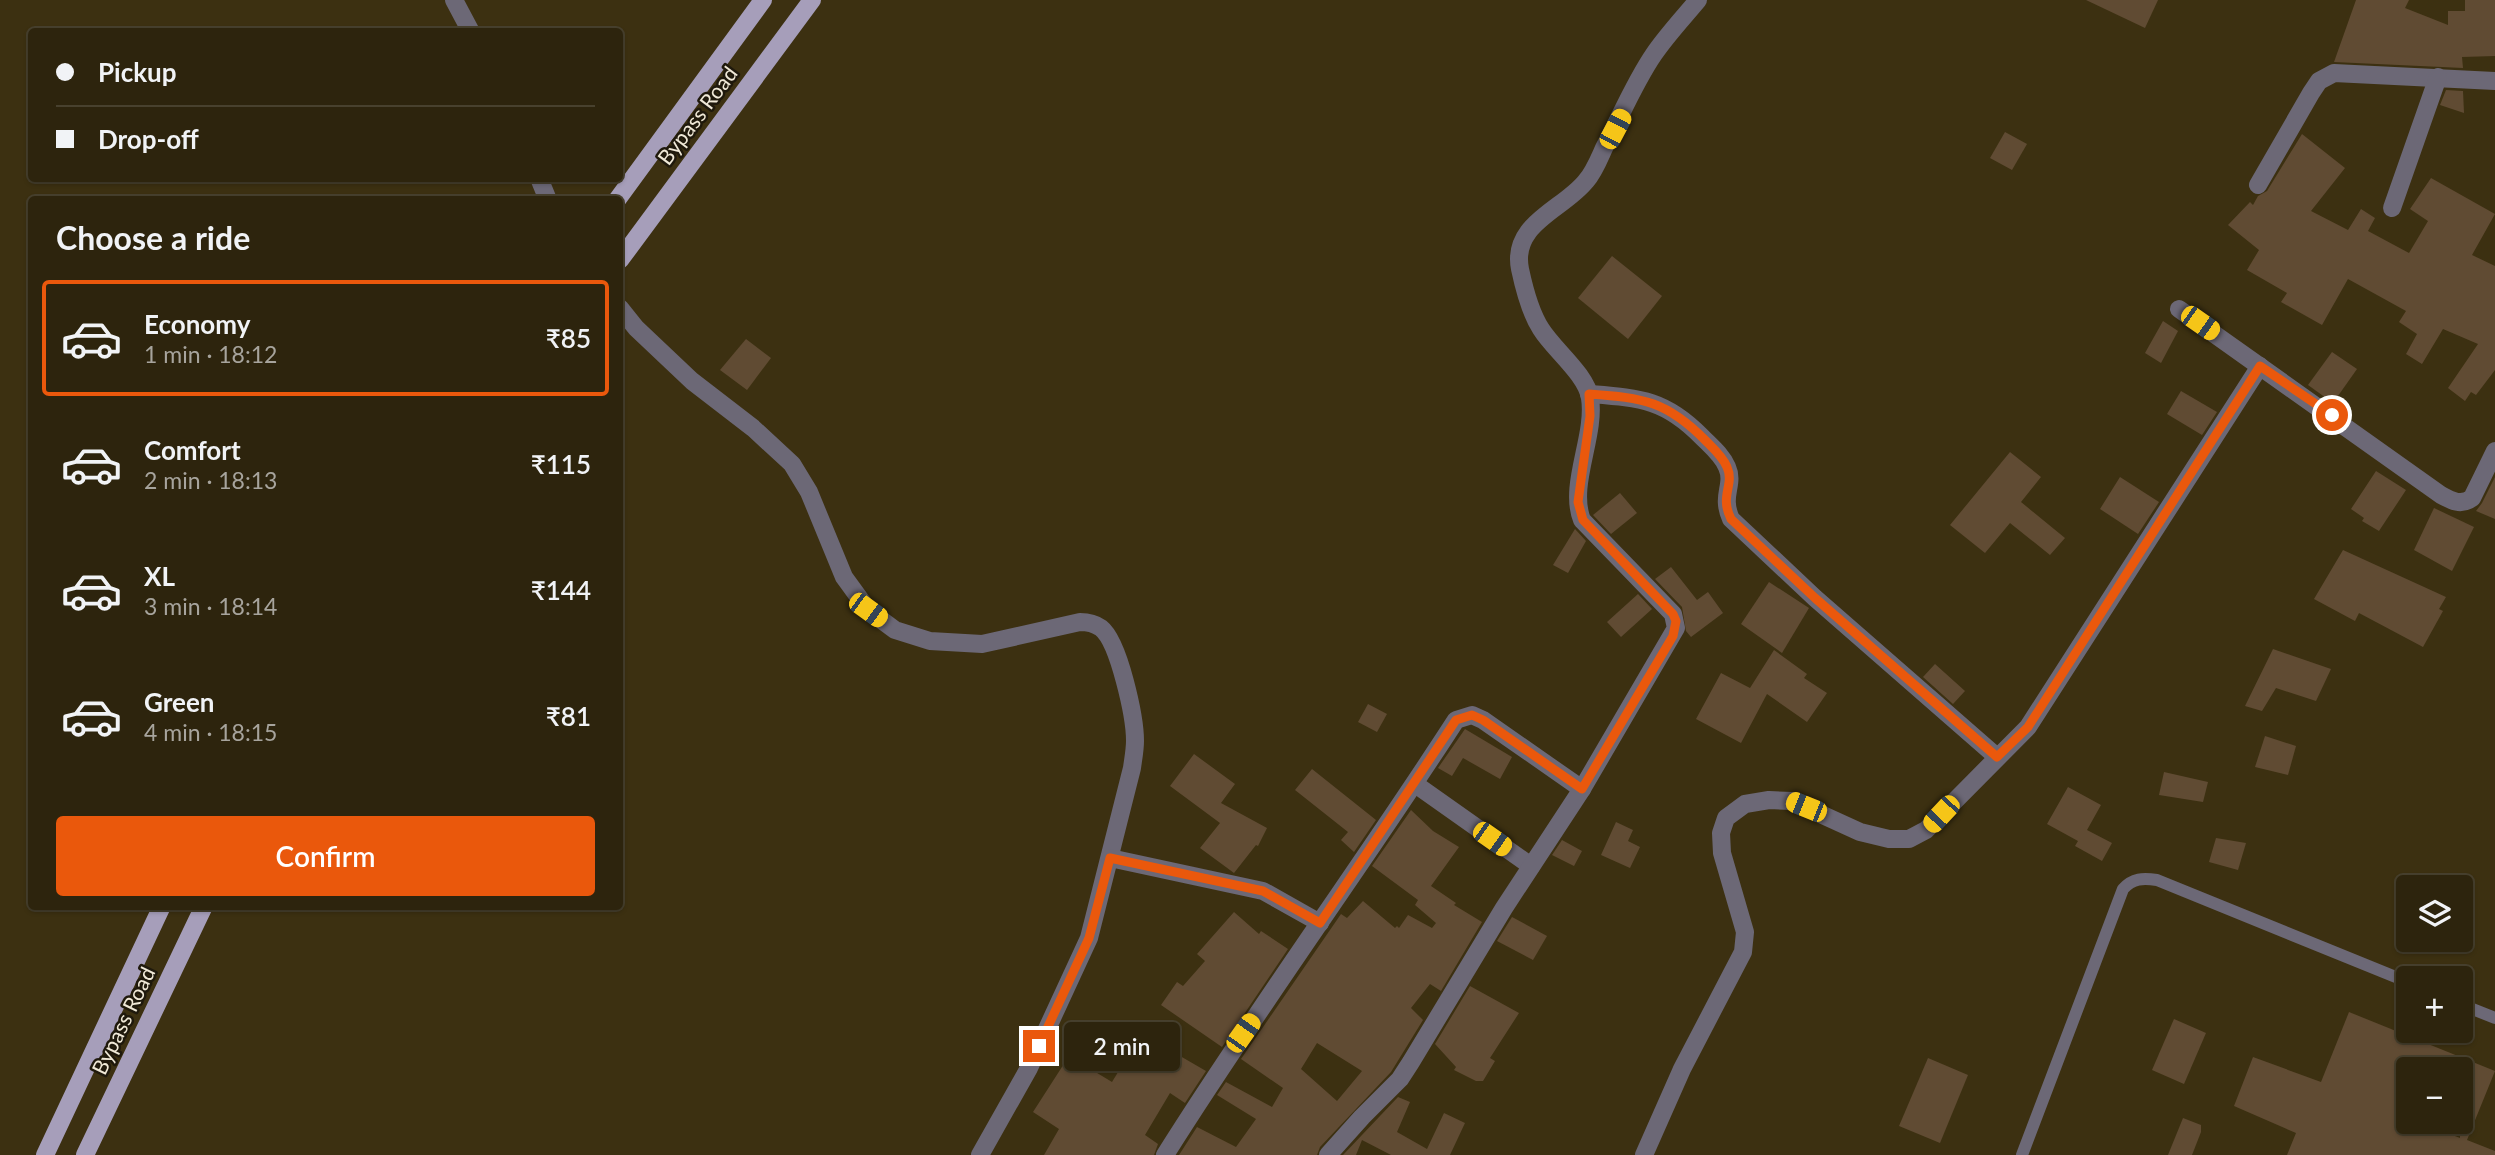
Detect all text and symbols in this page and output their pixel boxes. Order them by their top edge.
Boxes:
text: Pickup [98,56,177,88]
street label: Bypass Road [652,61,742,169]
car [1596,106,1635,152]
text: Drop-off [98,123,199,155]
text: Choose a ride [56,218,250,257]
car [2177,302,2224,344]
icon: car [60,307,123,370]
text: Economy [144,308,250,340]
text: ₹85 [546,322,591,354]
text: 1 min · 18:12 [144,340,277,368]
route start [2316,399,2348,431]
icon: car [60,433,123,496]
text: Comfort [144,434,241,466]
text: ₹115 [531,448,591,480]
text: 2 min · 18:13 [144,466,277,494]
icon: car [60,559,123,622]
text: XL [144,560,175,592]
text: ₹144 [531,574,591,606]
car [845,589,892,631]
text: 3 min · 18:14 [144,592,277,620]
icon: car [60,685,123,748]
text: Green [144,686,214,718]
text: ₹81 [546,700,591,732]
text: 4 min · 18:15 [144,718,277,746]
car [1783,789,1830,825]
car [1919,791,1964,837]
button: Confirm [56,816,595,896]
car [1469,818,1516,860]
map controls [2396,875,2473,1134]
button: layers [2396,875,2473,952]
street label: Bypass Road [86,963,159,1078]
button: + [2396,966,2473,1043]
car [1223,1010,1264,1056]
callout: 2 min [1064,1021,1179,1070]
route end [1023,1030,1055,1062]
text: 2 min [1094,1032,1150,1060]
button: − [2396,1057,2473,1134]

